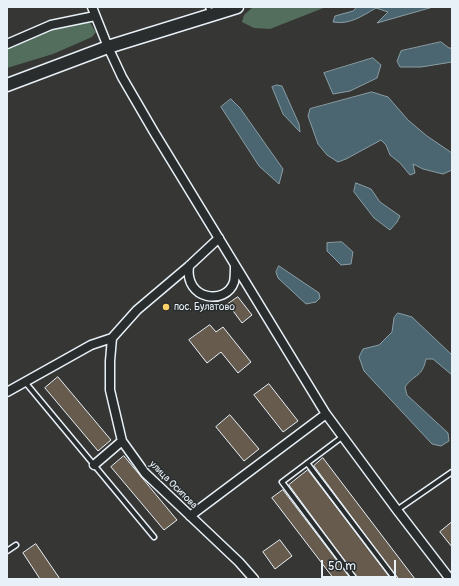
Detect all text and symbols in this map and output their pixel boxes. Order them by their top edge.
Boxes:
place label: пос. Булатово [174,301,235,313]
marker: пос. Булатово [161,302,171,312]
street label: улица Осипова [146,458,200,512]
scale bar [323,552,398,578]
text: 50 m [328,559,356,574]

